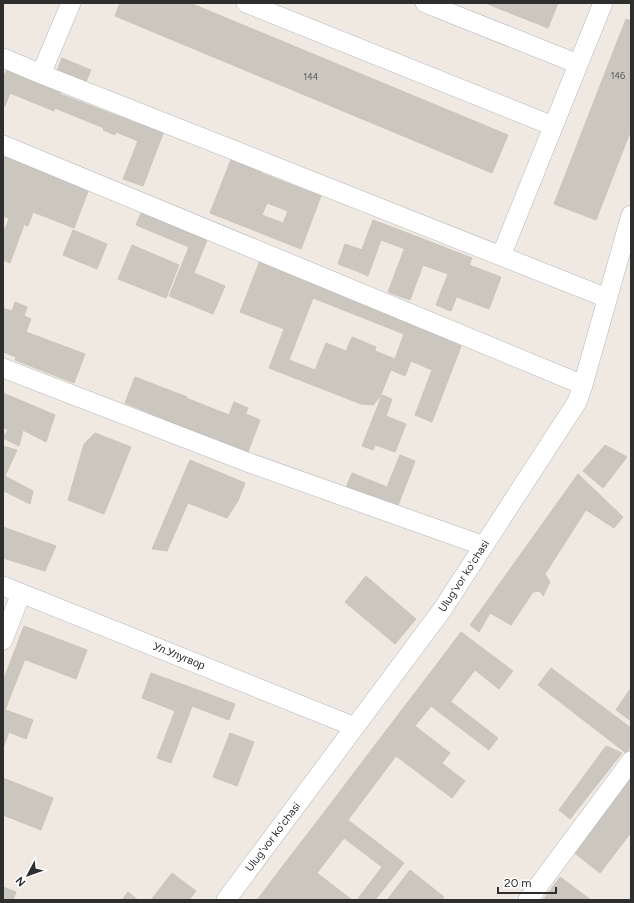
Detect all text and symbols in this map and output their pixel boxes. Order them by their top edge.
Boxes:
house number: 146 [611,70,625,81]
house number: 144 [304,71,319,82]
street label: Ulugʻvor koʻchasi [436,538,492,614]
street label: Ул.Улугвор [151,640,207,672]
street label: Ulugʻvor koʻchasi [243,800,303,874]
north arrow [8,855,48,895]
scale bar [498,869,556,895]
text: N [13,874,29,889]
text: 20 m [504,876,532,890]

